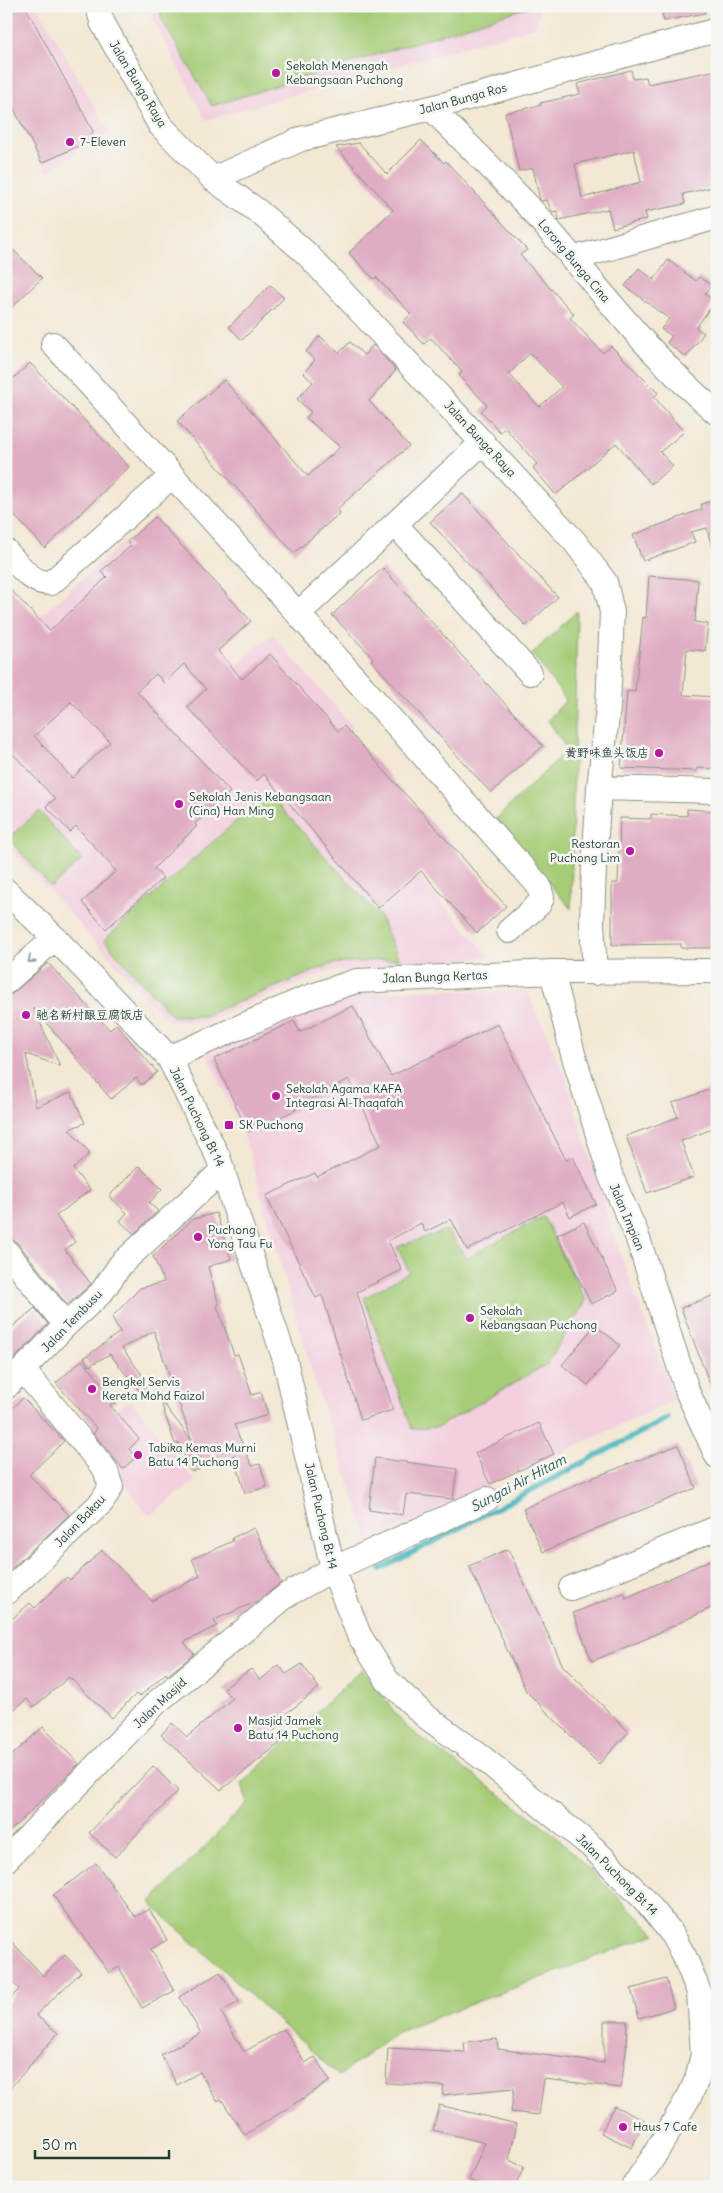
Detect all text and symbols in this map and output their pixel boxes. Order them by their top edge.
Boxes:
street label: Jalan Bunga Raya [107,38,170,130]
place label: Sekolah Menengah Kebangsaan Puchong [286,58,403,87]
marker: Sekolah Menengah Kebangsaan Puchong [270,67,282,79]
street label: Jalan Bunga Ros [417,80,508,117]
place label: 7-Eleven [80,134,126,149]
marker: 7-Eleven [64,136,76,148]
street label: Lorong Bunga Cina [535,216,614,305]
street label: Jalan Bunga Raya [441,398,520,480]
place label: 黄野味鱼头饭店 [565,745,649,760]
marker: 黄野味鱼头饭店 [653,747,665,759]
place label: Sekolah Jenis Kebangsaan (Cina) Han Ming [189,789,332,818]
marker: Sekolah Jenis Kebangsaan (Cina) Han Ming [173,798,185,810]
place label: Restoran Puchong Lim [550,836,620,865]
marker: Restoran Puchong Lim [624,845,636,857]
one-way arrow [27,954,36,963]
street label: Jalan Bunga Kertas [382,967,488,986]
place label: 驰名新村酿豆腐饭店 [36,1007,144,1022]
marker: 驰名新村酿豆腐饭店 [20,1009,32,1021]
street label: Jalan Puchong Bt 14 [167,1064,228,1169]
place label: Sekolah Agama KAFA Integrasi Al-Thaqafah [286,1081,404,1110]
marker: Sekolah Agama KAFA Integrasi Al-Thaqafah [270,1090,282,1102]
place label: SK Puchong [239,1117,304,1132]
marker: SK Puchong [223,1119,235,1131]
street label: Jalan Impian [607,1181,648,1253]
place label: Puchong Yong Tau Fu [208,1222,273,1251]
marker: Puchong Yong Tau Fu [192,1231,204,1243]
street label: Jalan Tembusu [38,1286,105,1355]
place label: Sekolah Kebangsaan Puchong [480,1303,597,1332]
marker: Sekolah Kebangsaan Puchong [464,1312,476,1324]
place label: Bengkel Servis Kereta Mohd Faizol [102,1374,204,1403]
marker: Bengkel Servis Kereta Mohd Faizol [86,1383,98,1395]
place label: Tabika Kemas Murni Batu 14 Puchong [148,1440,256,1469]
marker: Tabika Kemas Murni Batu 14 Puchong [132,1449,144,1461]
water label: Sungai Air Hitam [467,1450,570,1516]
street label: Jalan Puchong Bt 14 [302,1461,341,1571]
street label: Jalan Bakau [51,1491,108,1550]
street label: Jalan Masjid [130,1674,189,1731]
place label: Masjid Jamek Batu 14 Puchong [248,1713,339,1742]
marker: Masjid Jamek Batu 14 Puchong [232,1722,244,1734]
street label: Jalan Puchong Bt 14 [573,1831,661,1919]
place label: Haus 7 Cafe [633,2119,697,2134]
marker: Haus 7 Cafe [617,2121,629,2133]
scale bar [35,2128,169,2160]
text: 50 m [42,2135,77,2154]

